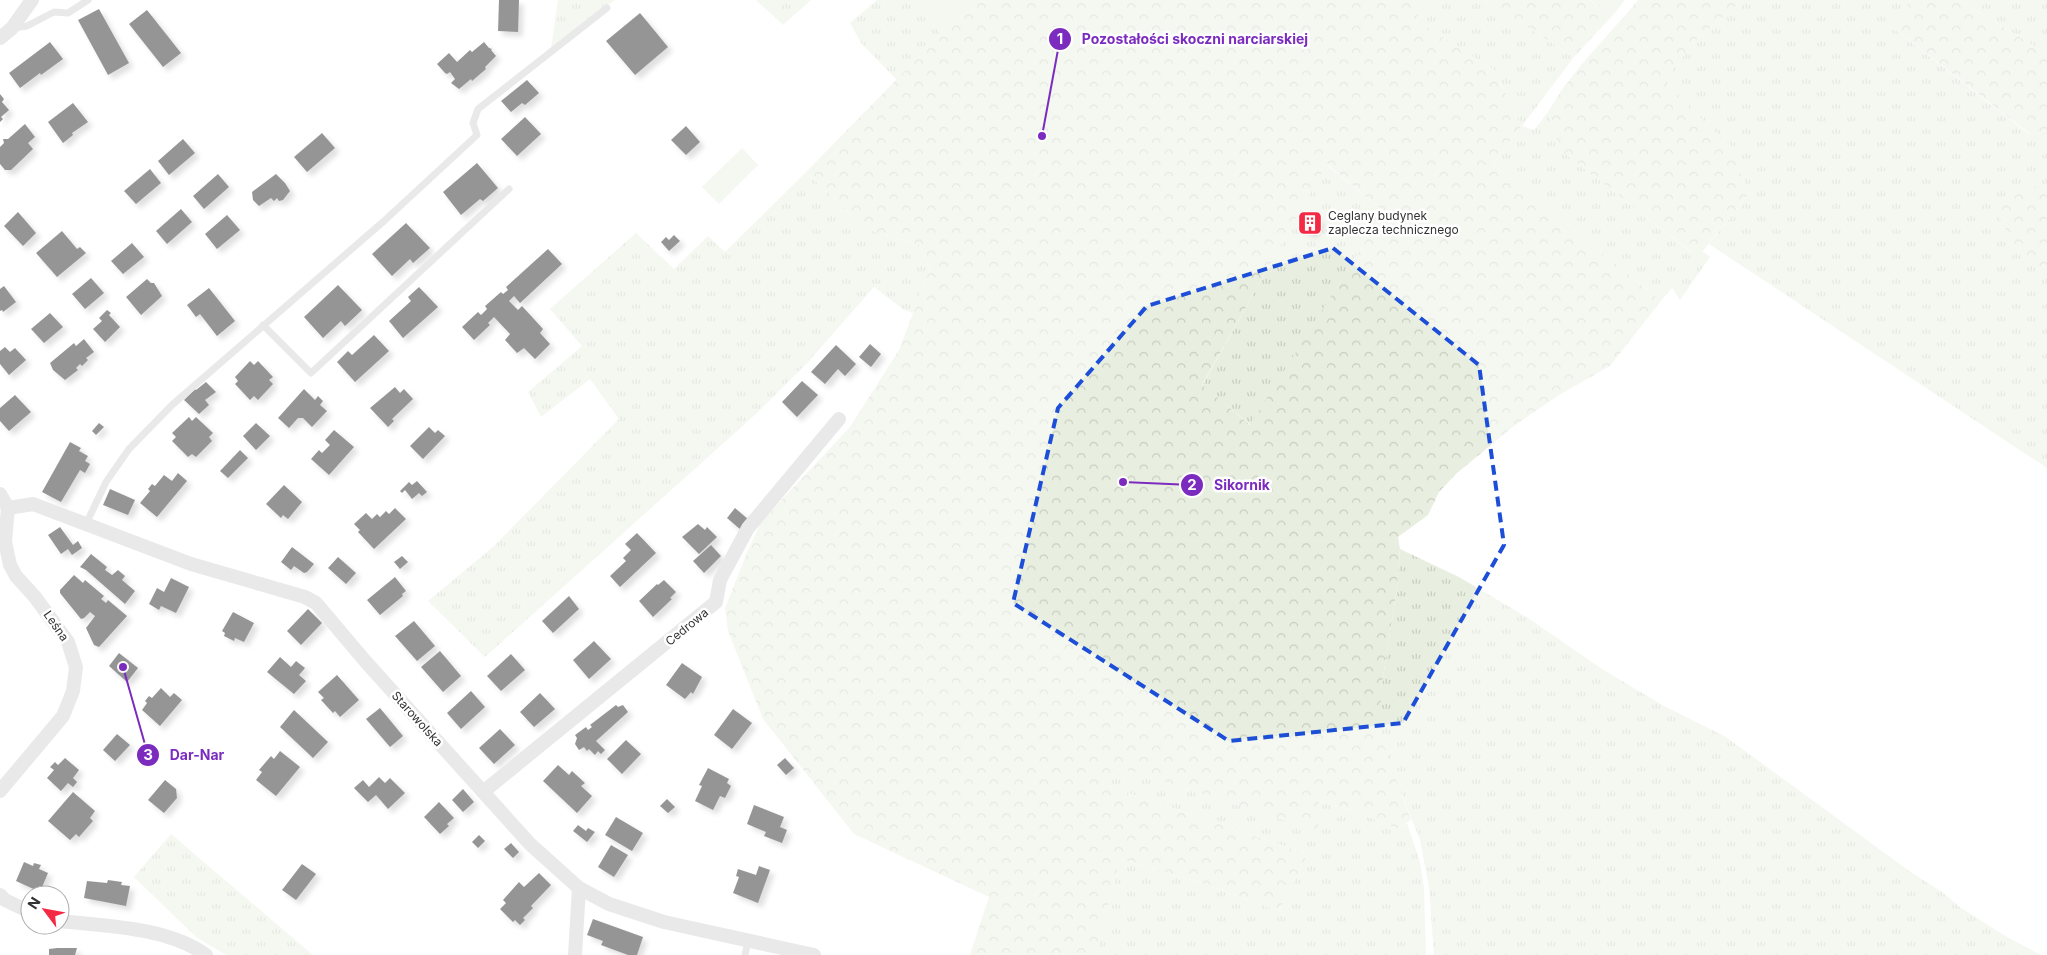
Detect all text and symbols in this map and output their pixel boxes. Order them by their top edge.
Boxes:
callout: Pozostałości skoczni narciarskiej [1047,24,1318,53]
text: 1 [1057,29,1063,48]
text: Pozostałości skoczni narciarskiej [1082,30,1308,47]
place label: Ceglany budynek zaplecza technicznego [1328,208,1459,237]
building icon: Ceglany budynek zaplecza technicznego [1297,210,1323,236]
callout: Sikornik [1179,470,1280,499]
text: 2 [1187,475,1197,494]
text: Sikornik [1214,476,1271,493]
street label: Cedrowa [662,605,711,648]
street label: Leśna [41,608,72,644]
street label: Starowolska [389,688,446,749]
callout: Dar-Nar [135,740,235,769]
text: 3 [143,745,153,764]
text: Dar-Nar [170,746,225,763]
north arrow [20,885,70,935]
text: N [24,894,44,912]

